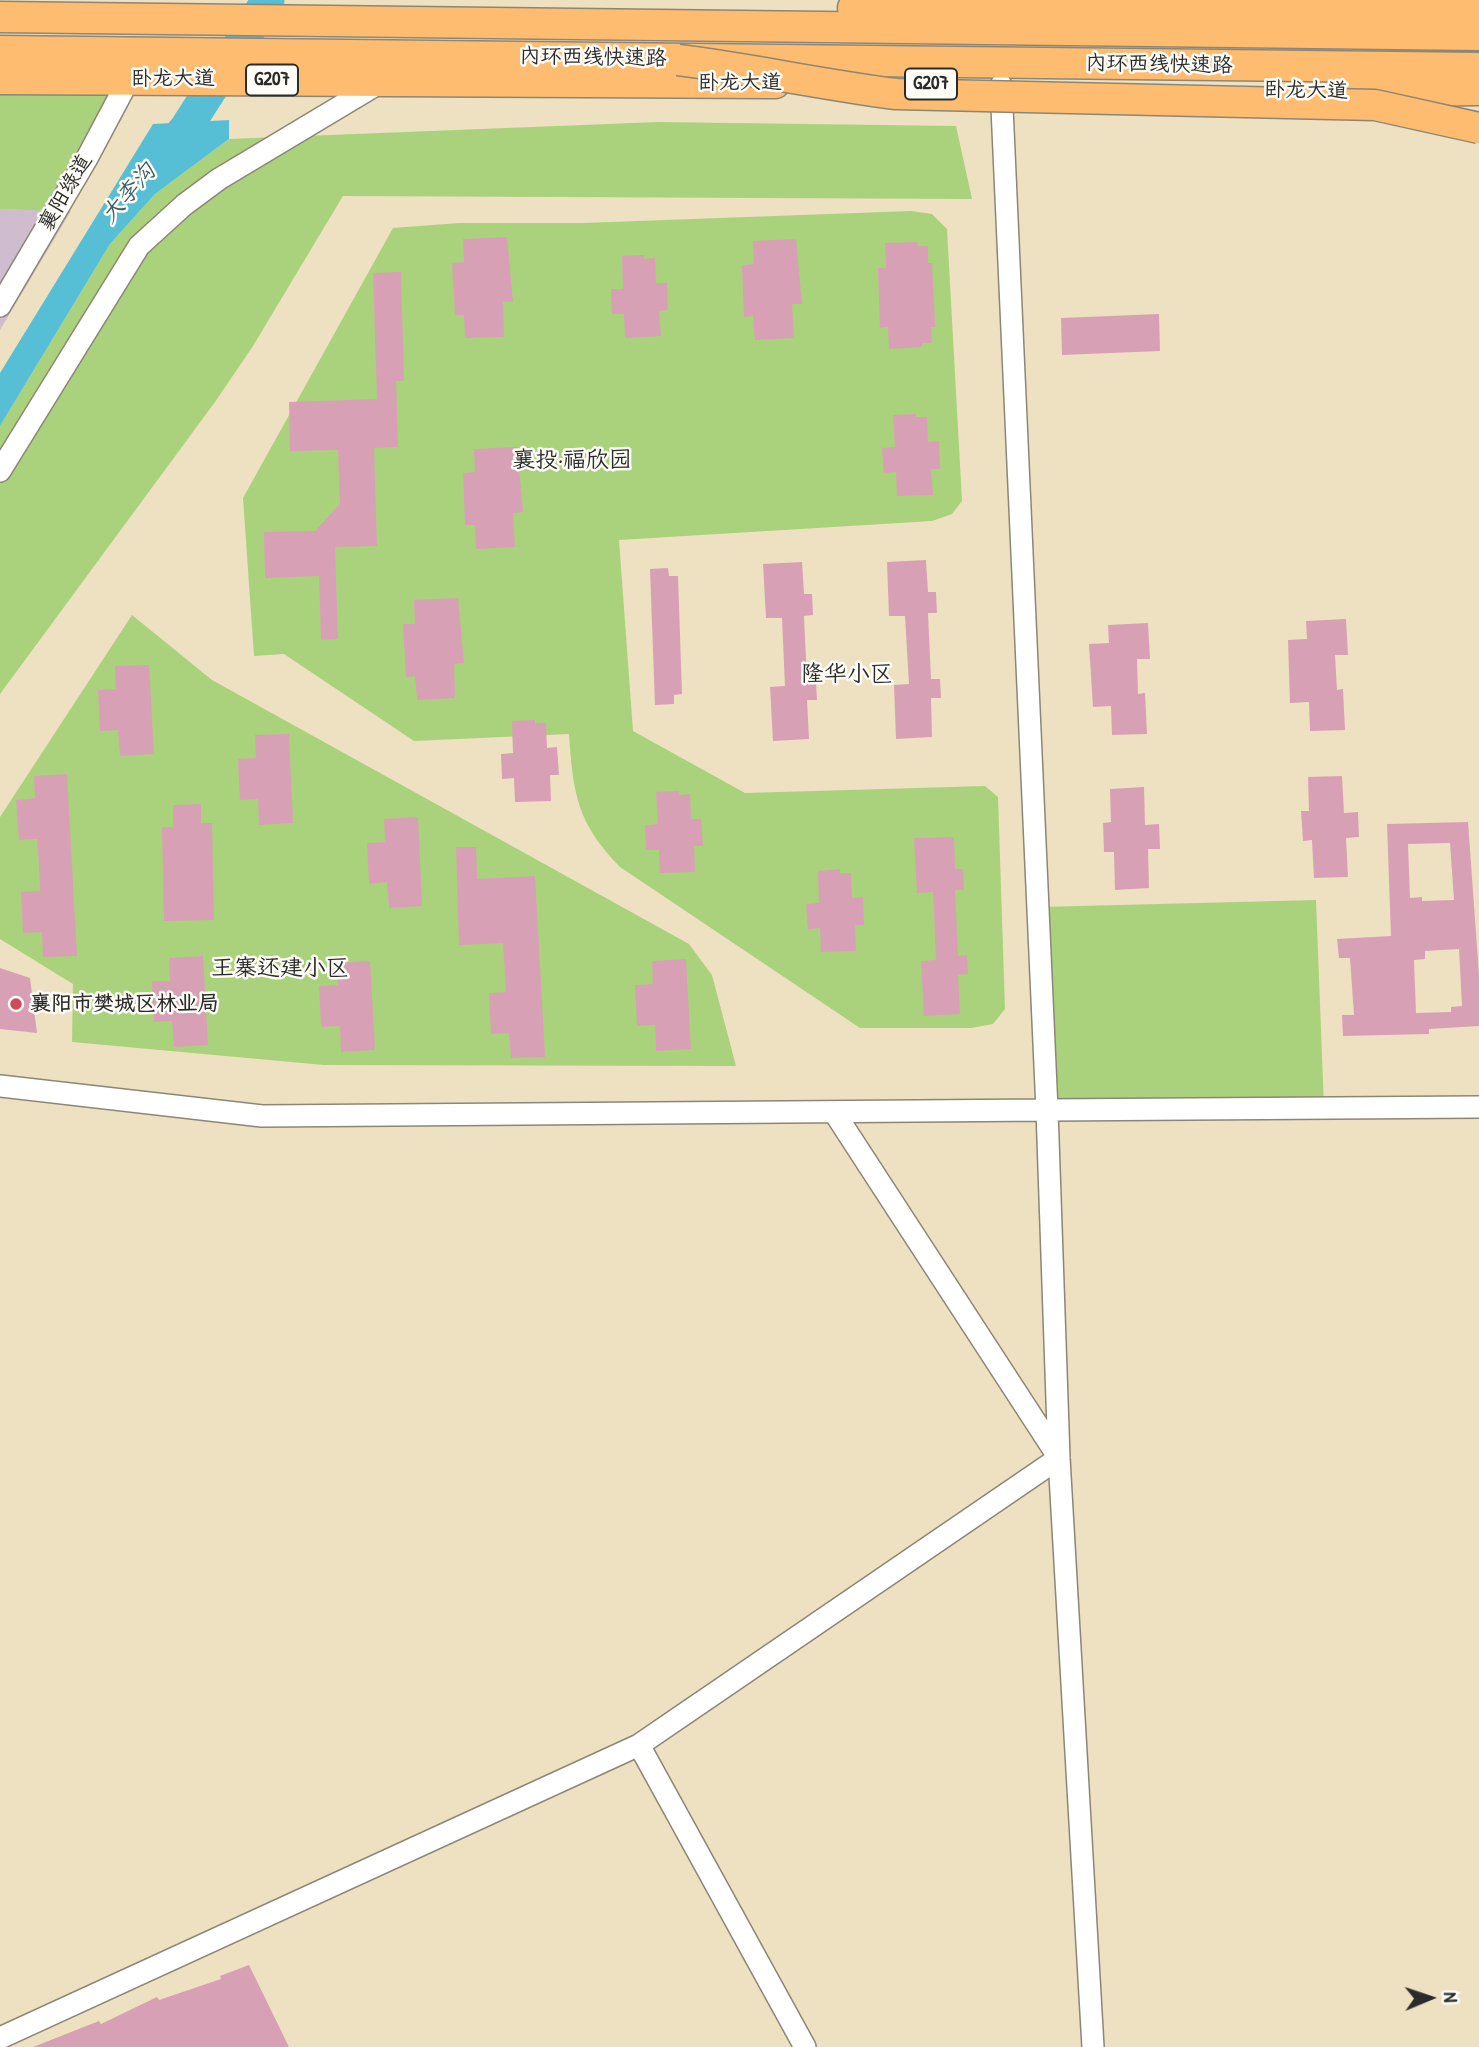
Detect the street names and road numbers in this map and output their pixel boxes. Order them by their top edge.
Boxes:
street label: 内环西线快速路 [519,44,667,72]
street label: 内环西线快速路 [1085,51,1233,79]
road number: G207 [246,64,298,96]
street label: 卧龙大道 [131,66,215,92]
road number: G207 [905,68,957,100]
street label: 卧龙大道 [698,70,782,96]
street label: 卧龙大道 [1264,78,1348,104]
street label: 襄阳绿道 [34,150,98,236]

